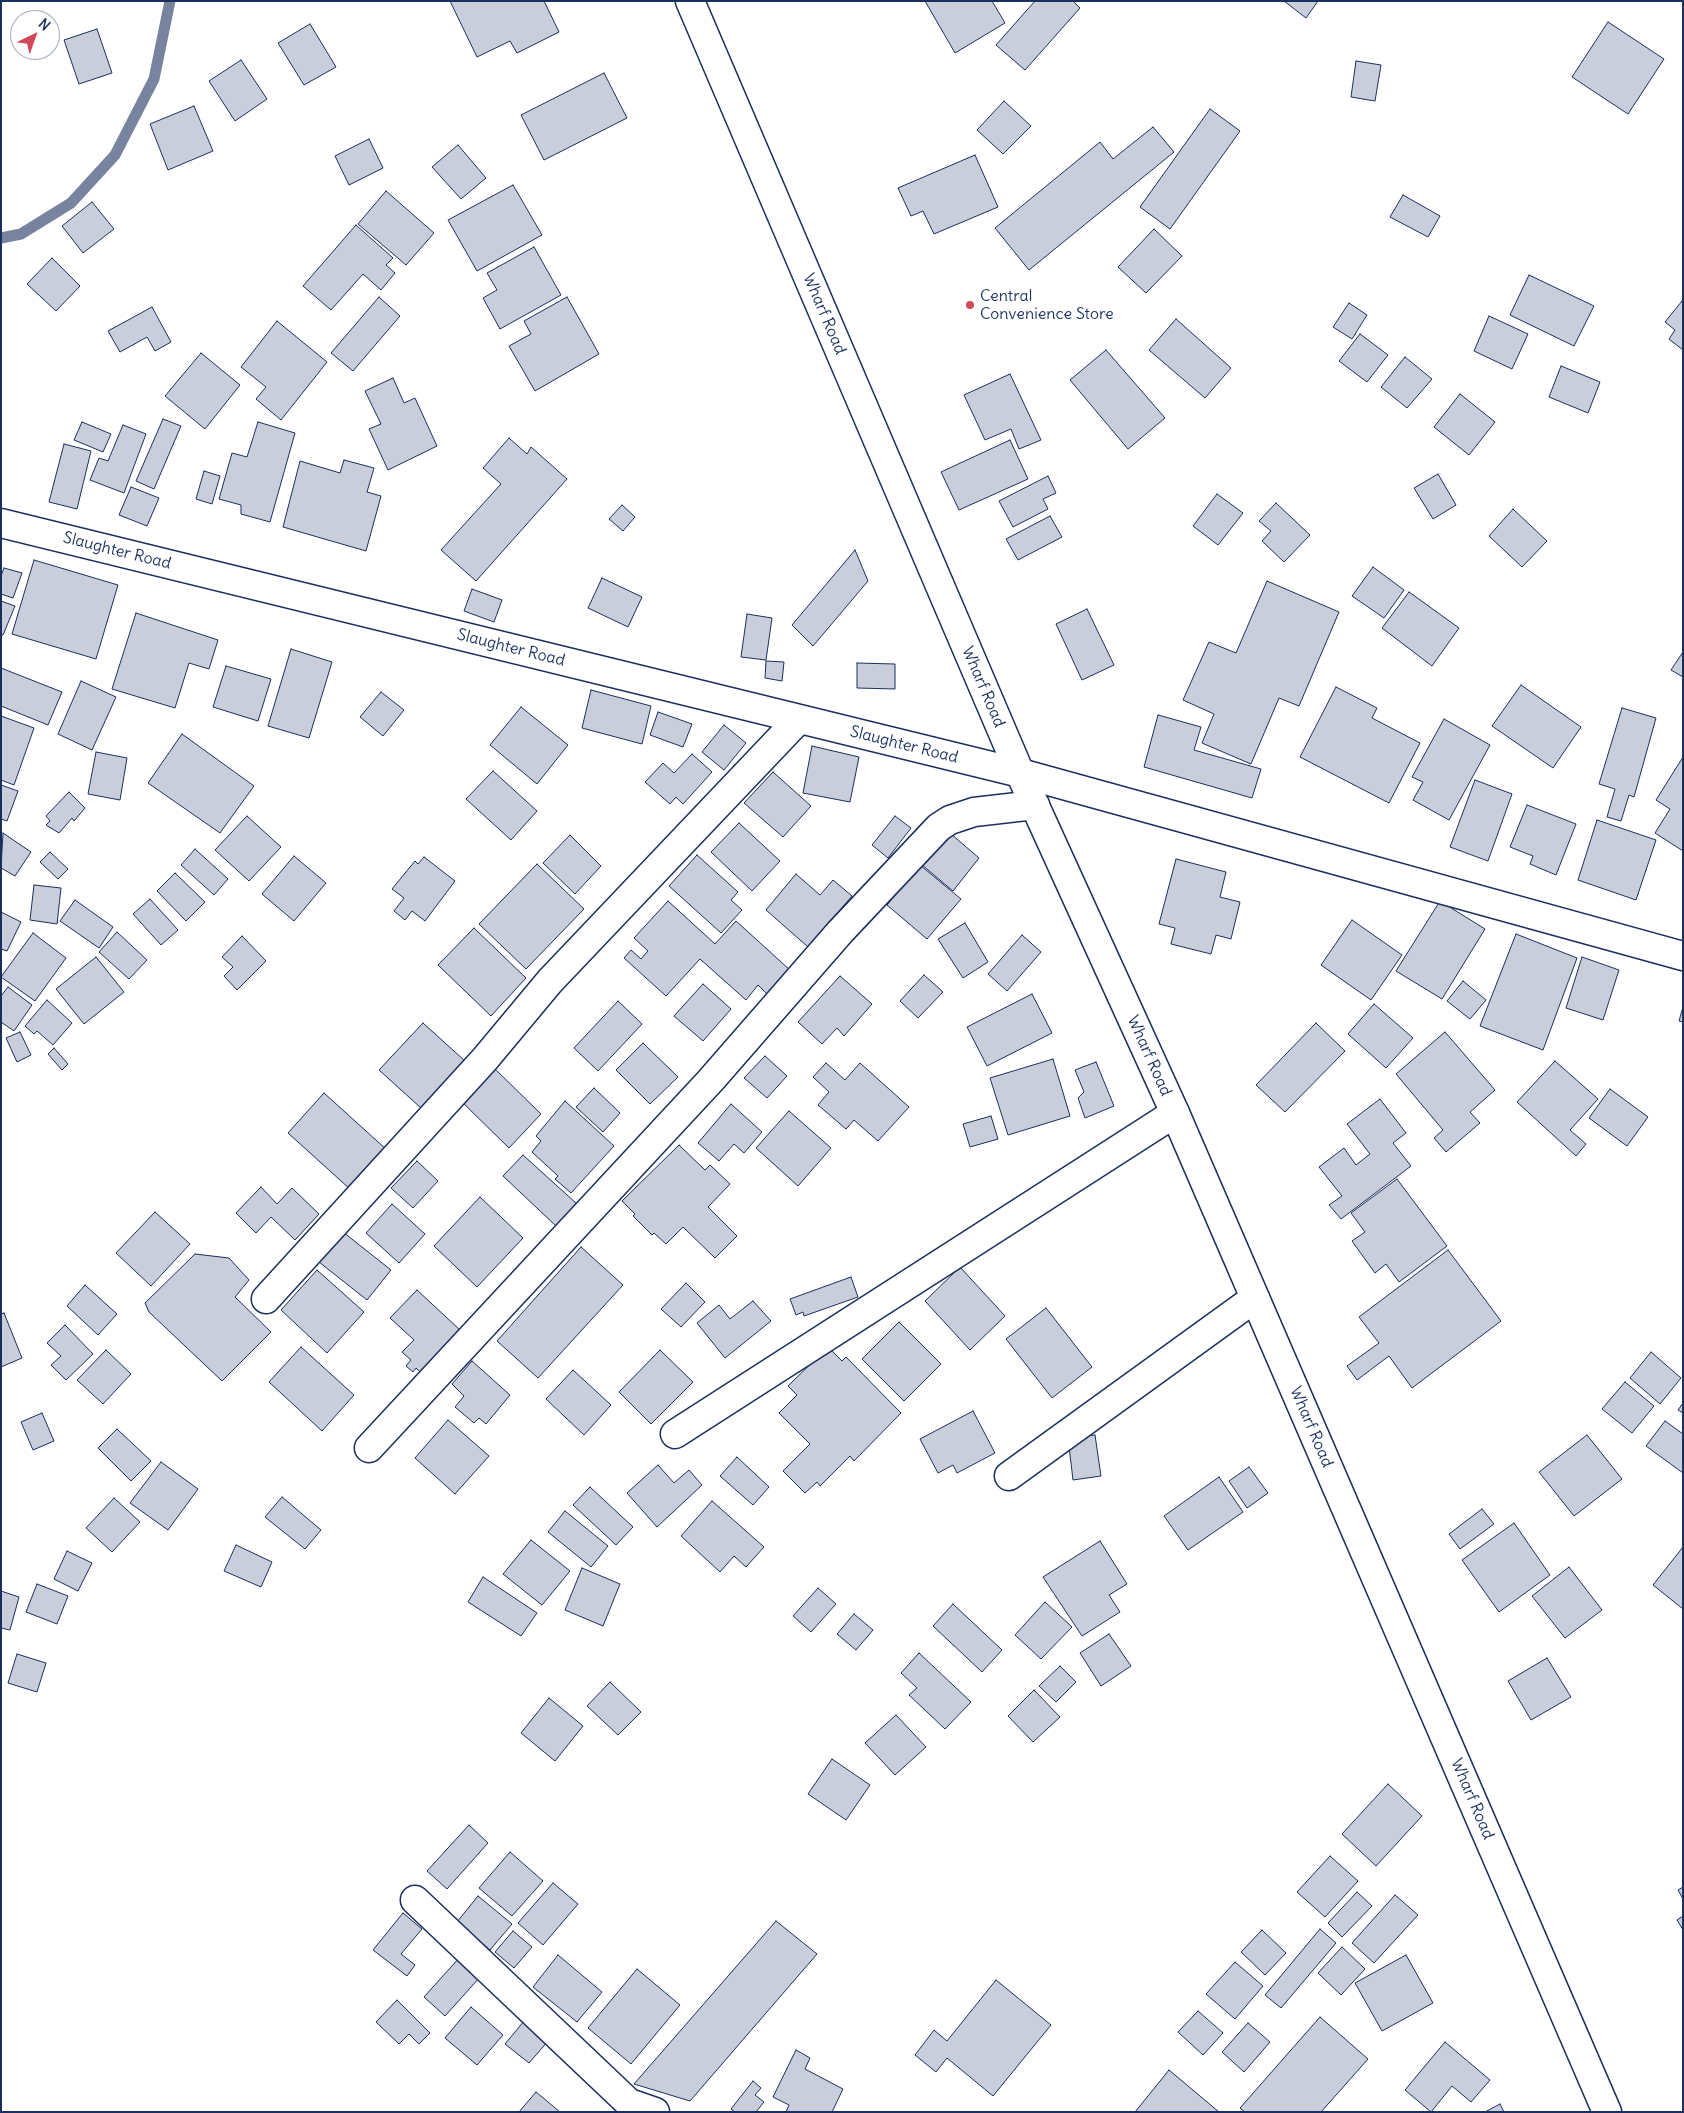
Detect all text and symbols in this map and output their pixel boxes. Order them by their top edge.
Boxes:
north arrow [10,10,60,60]
text: N [35,15,54,35]
street label: Wharf Road [798,271,850,357]
place label: Central Convenience Store [980,286,1114,324]
marker: Central Convenience Store [964,299,976,311]
street label: Slaughter Road [61,528,173,574]
street label: Slaughter Road [455,625,567,671]
street label: Wharf Road [957,644,1009,730]
street label: Slaughter Road [848,722,960,768]
street label: Wharf Road [1123,1013,1175,1099]
street label: Wharf Road [1285,1384,1337,1470]
street label: Wharf Road [1446,1756,1498,1842]

